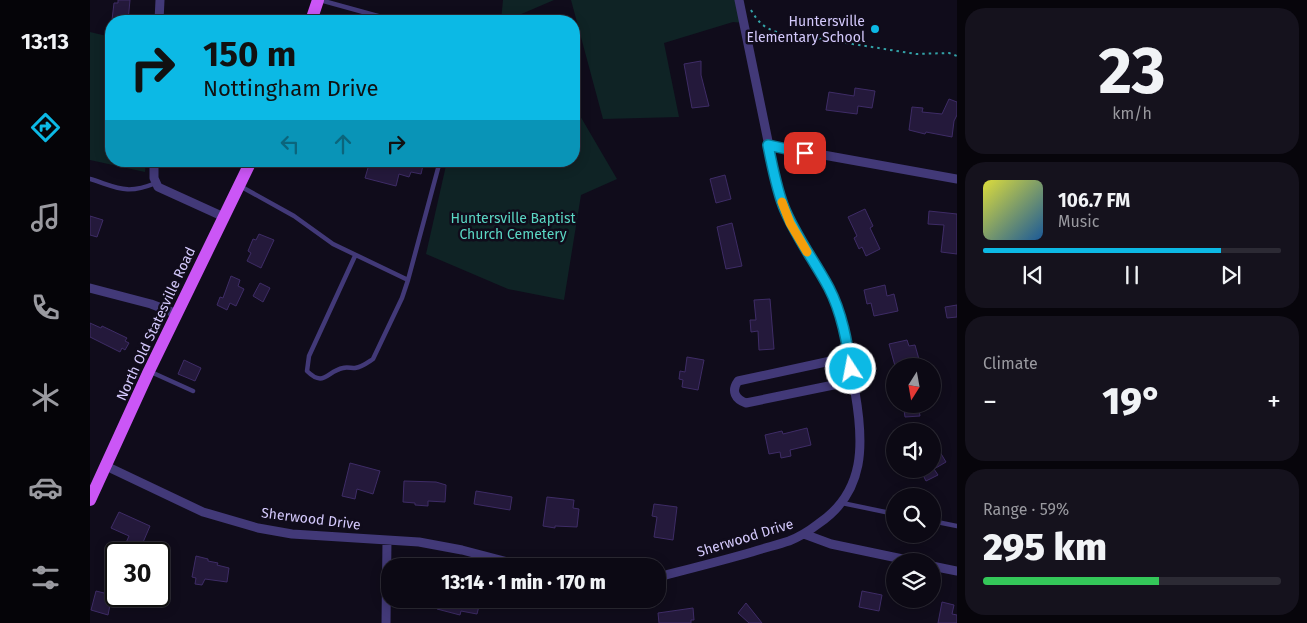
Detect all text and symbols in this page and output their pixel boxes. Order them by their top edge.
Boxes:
place label: Huntersville Elementary School [747,13,865,46]
marker: Huntersville Elementary School [869,23,881,35]
text: 13:13 [21,28,69,55]
text: 23 [1098,32,1166,110]
text: 150 m [203,33,296,75]
icon: right [120,35,185,100]
text: Nottingham Drive [203,75,378,102]
text: km/h [1112,104,1152,123]
icon: directions [28,110,63,145]
icon: left [276,130,304,158]
icon: ahead [329,130,357,158]
icon: right [382,130,410,158]
pin [784,132,826,174]
icon: arrive [791,139,819,167]
text: 106.7 FM [1058,189,1130,212]
icon: music [28,200,63,235]
park label: Huntersville Baptist Church Cemetery [450,210,577,243]
text: Music [1058,212,1099,231]
street label: North Old Statesville Road [113,245,199,403]
icon: previous [1019,261,1047,289]
icon: pause [1118,261,1146,289]
icon: next [1217,261,1245,289]
icon: phone [28,290,63,325]
position arrow [824,342,876,394]
text: Climate [983,354,1038,373]
north arrow [886,358,941,412]
map controls [886,358,941,608]
text: 19° [1102,378,1162,424]
icon: climate [28,380,63,415]
text: − [983,385,997,418]
text: + [1267,385,1281,418]
button: sound [886,423,941,478]
icon: car [28,470,63,505]
button: search [886,488,941,543]
text: Range · 59% [983,500,1069,519]
street label: Sherwood Drive [260,504,362,534]
street label: Sherwood Drive [695,515,795,561]
text: 295 km [983,524,1107,570]
speed limit sign: 30 [105,542,170,607]
button: layers [886,553,941,608]
icon: filters [28,560,63,595]
text: 13:14 · 1 min · 170 m [441,571,606,594]

